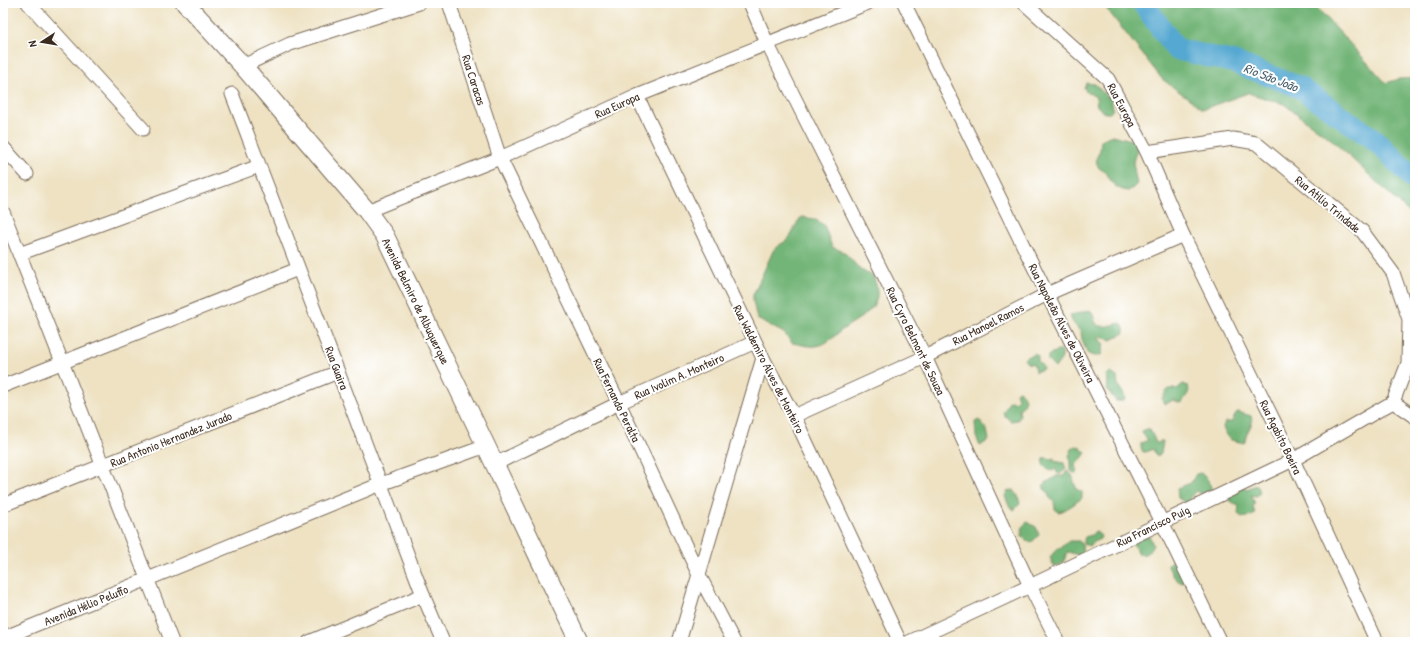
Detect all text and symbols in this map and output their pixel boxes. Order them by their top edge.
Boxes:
north arrow [22,22,62,62]
text: N [25,40,40,48]
street label: Rua Caracas [458,53,490,108]
water label: Rio São João [1241,58,1302,96]
street label: Rua Europa [1103,80,1141,130]
street label: Rua Europa [592,88,642,122]
street label: Rua Atilio Trindade [1291,171,1365,237]
street label: Avenida Belmiro de Albuquerque [378,235,454,367]
street label: Rua Napoleão Alves de Oliveira [1025,261,1100,386]
street label: Rua Cyro Belmont de Souza [882,284,950,398]
street label: Rua Manoel Ramos [949,298,1027,349]
street label: Rua Waldemiro Alves de Monteiro [729,302,809,436]
street label: Rua Guaira [321,344,353,392]
street label: Rua Ivolim A. Monteiro [631,349,727,403]
street label: Rua Fernando Peralta [589,355,645,445]
street label: Rua Agabito Boeira [1256,397,1306,477]
street label: Rua Antonio Hernandez Jurado [108,407,234,471]
street label: Rua Francisco Puig [1113,501,1193,551]
street label: Avenida Hélio Peluffo [41,580,131,630]

